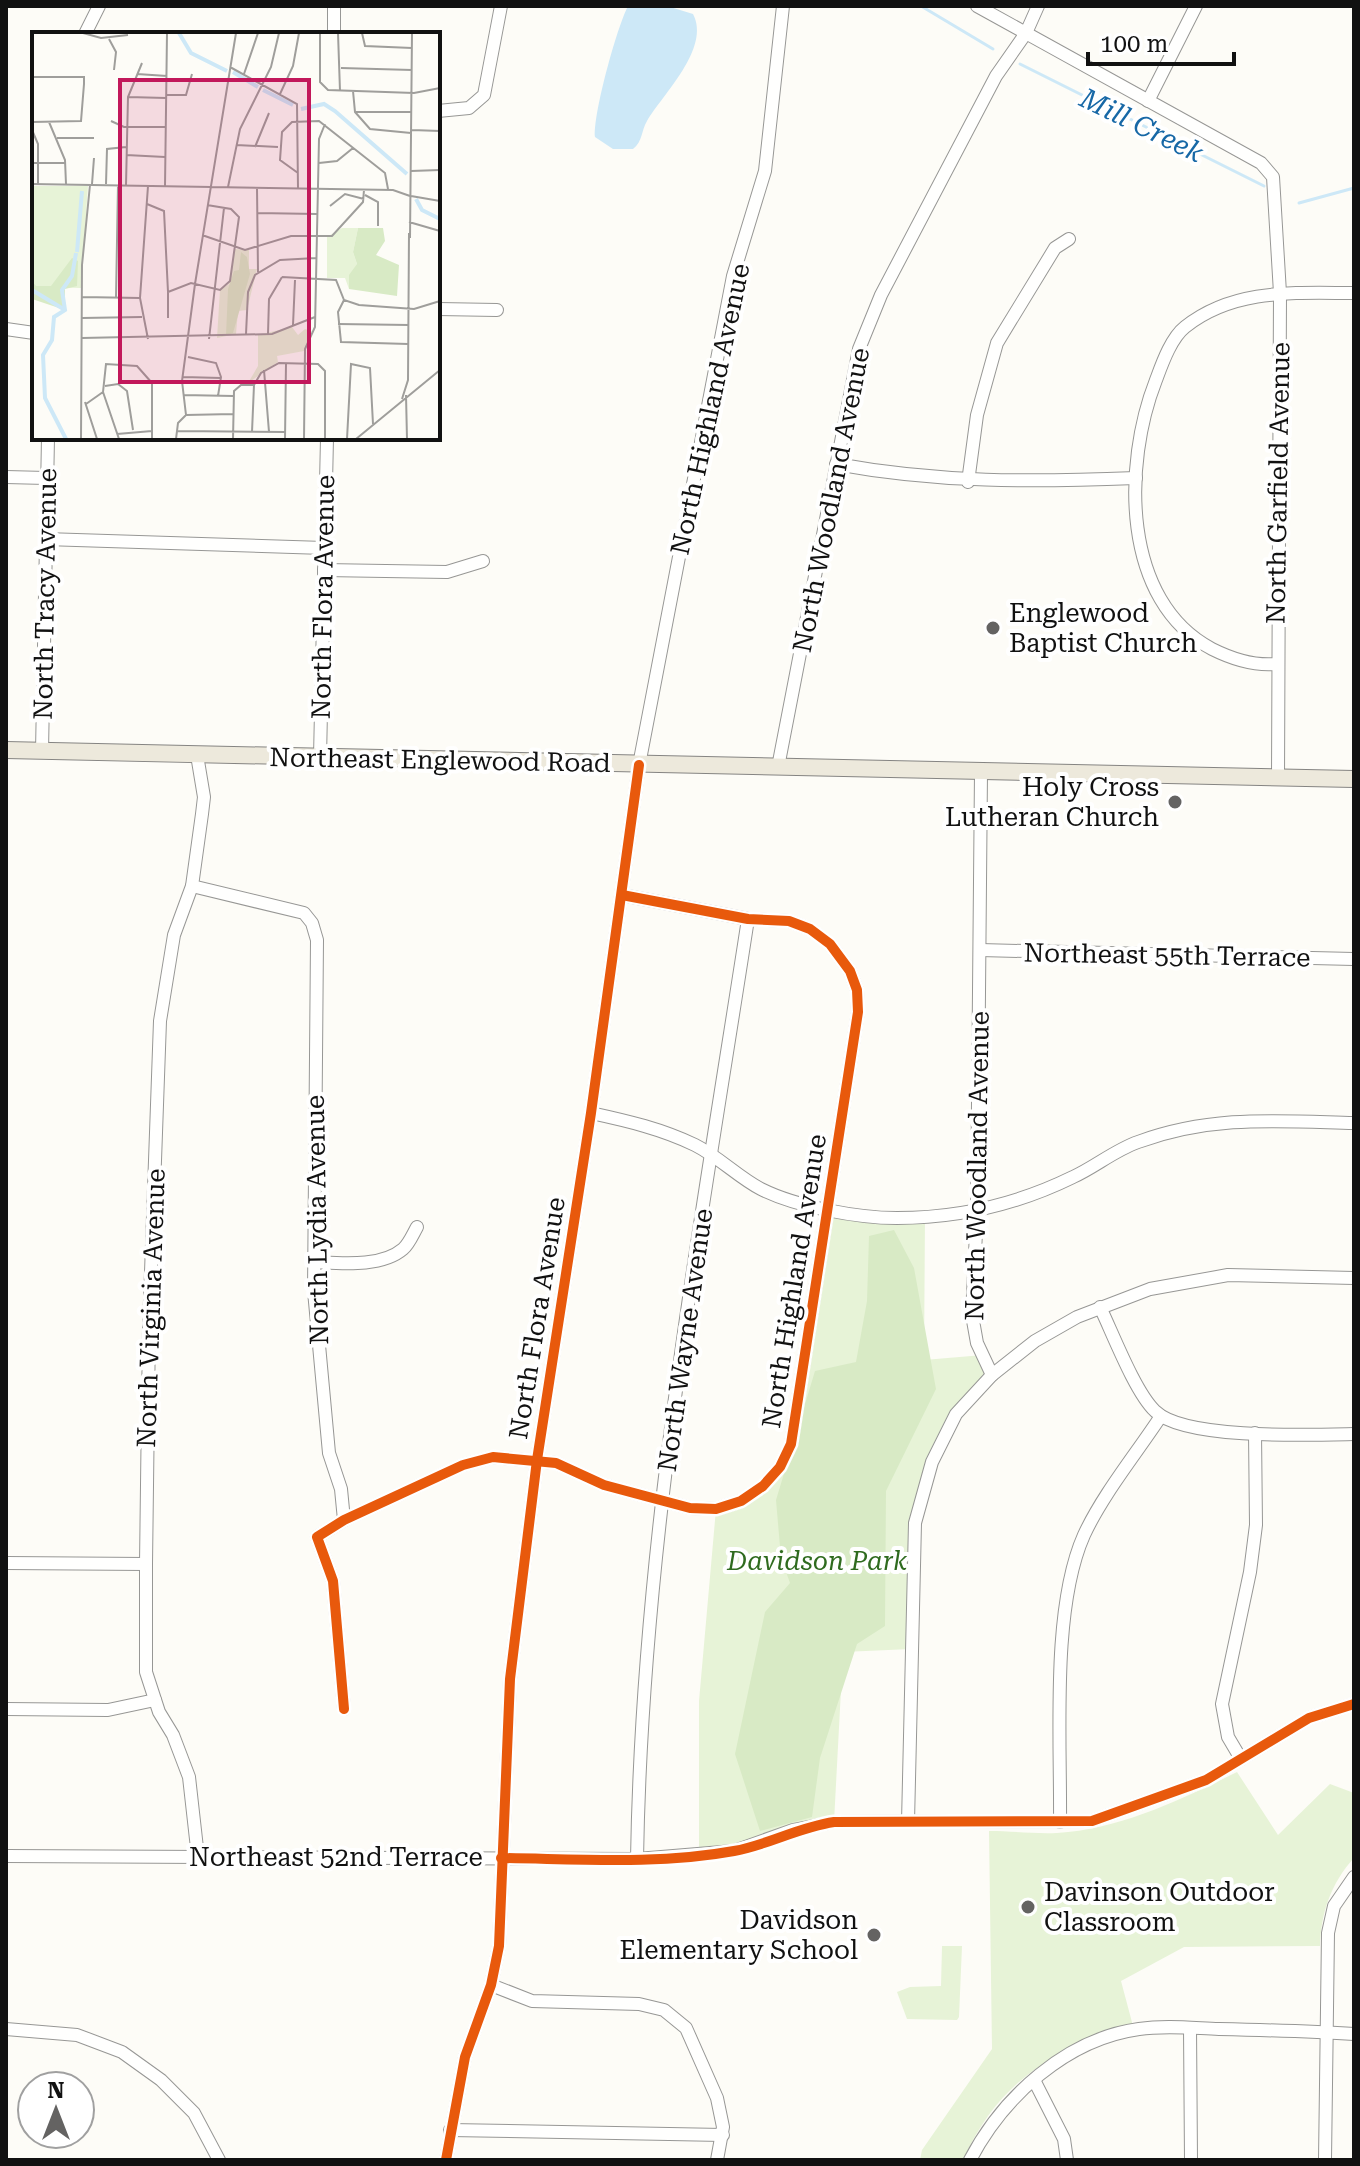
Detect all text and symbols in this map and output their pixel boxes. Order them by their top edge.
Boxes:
scale bar [1088,16,1234,66]
text: 100 m [1100,30,1168,58]
inset map [32,32,440,440]
water label: Mill Creek [1074,81,1210,170]
street label: North Highland Avenue [664,261,756,557]
street label: North Garfield Avenue [1261,342,1295,624]
street label: North Woodland Avenue [787,345,875,655]
street label: North Tracy Avenue [28,468,62,720]
street label: North Flora Avenue [306,474,340,720]
place label: Englewood Baptist Church [1009,598,1197,658]
marker: Englewood Baptist Church [984,619,1002,637]
street label: Northeast Englewood Road [269,742,611,778]
place label: Holy Cross Lutheran Church [945,772,1159,832]
marker: Holy Cross Lutheran Church [1166,793,1184,811]
street label: Northeast 55th Terrace [1023,937,1311,973]
street label: North Woodland Avenue [959,1011,995,1321]
street label: North Lydia Avenue [300,1095,334,1345]
street label: North Highland Avenue [756,1132,832,1430]
street label: North Virginia Avenue [131,1168,171,1448]
street label: North Flora Avenue [503,1195,571,1441]
street label: North Wayne Avenue [652,1206,718,1474]
park label: Davidson Park [726,1546,908,1576]
street label: Northeast 52nd Terrace [189,1842,483,1872]
place label: Davinson Outdoor Classroom [1044,1877,1275,1937]
marker: Davinson Outdoor Classroom [1019,1898,1037,1916]
place label: Davidson Elementary School [620,1905,858,1965]
marker: Davidson Elementary School [865,1926,883,1944]
north arrow [16,2070,96,2150]
text: N [48,2078,65,2103]

